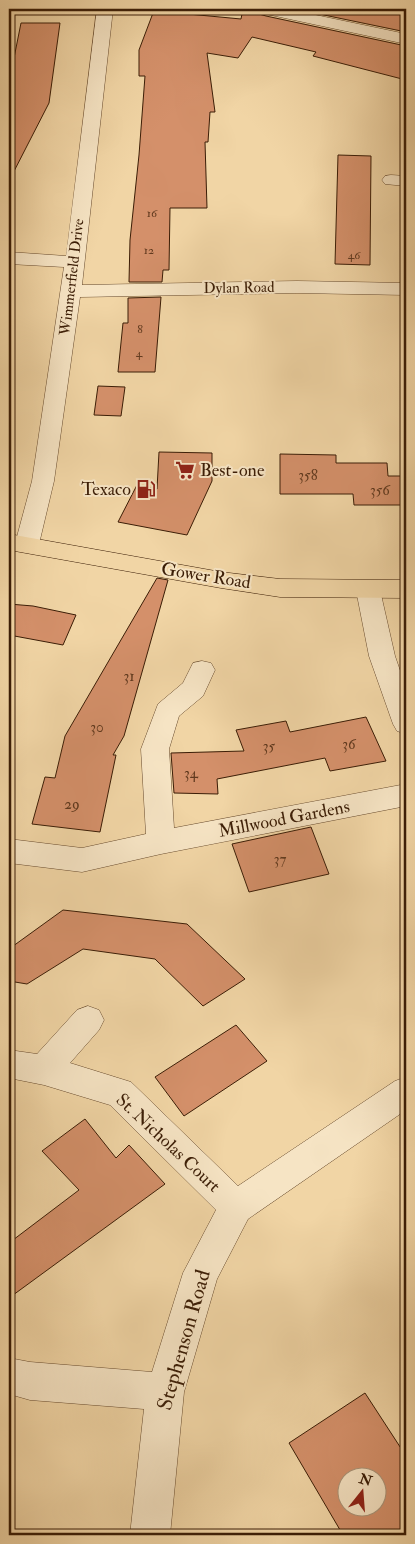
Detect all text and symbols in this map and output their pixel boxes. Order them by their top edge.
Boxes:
house number: 16 [147,206,158,221]
street label: Wimmerfield Drive [55,218,89,337]
house number: 12 [144,243,154,258]
house number: 46 [348,248,361,263]
street label: Dylan Road [203,278,275,298]
house number: 8 [137,322,143,337]
house number: 4 [136,346,143,361]
supermarket icon: Best-one [174,459,196,481]
place label: Best-one [200,459,265,482]
house number: 358 [298,466,318,485]
place label: Texaco [81,478,131,501]
fuel station icon: Texaco [135,478,157,500]
house number: 356 [370,481,391,500]
street label: Gower Road [160,558,253,594]
house number: 31 [123,667,135,686]
house number: 30 [90,718,104,737]
house number: 36 [342,735,357,754]
house number: 35 [263,737,276,756]
house number: 34 [184,764,199,783]
house number: 29 [64,795,80,814]
street label: Millwood Gardens [216,795,352,843]
house number: 37 [274,850,286,869]
street label: St. Nicholas Court [111,1089,225,1197]
street label: Stephenson Road [151,1266,217,1413]
north arrow [338,1466,388,1516]
text: N [356,1470,375,1490]

